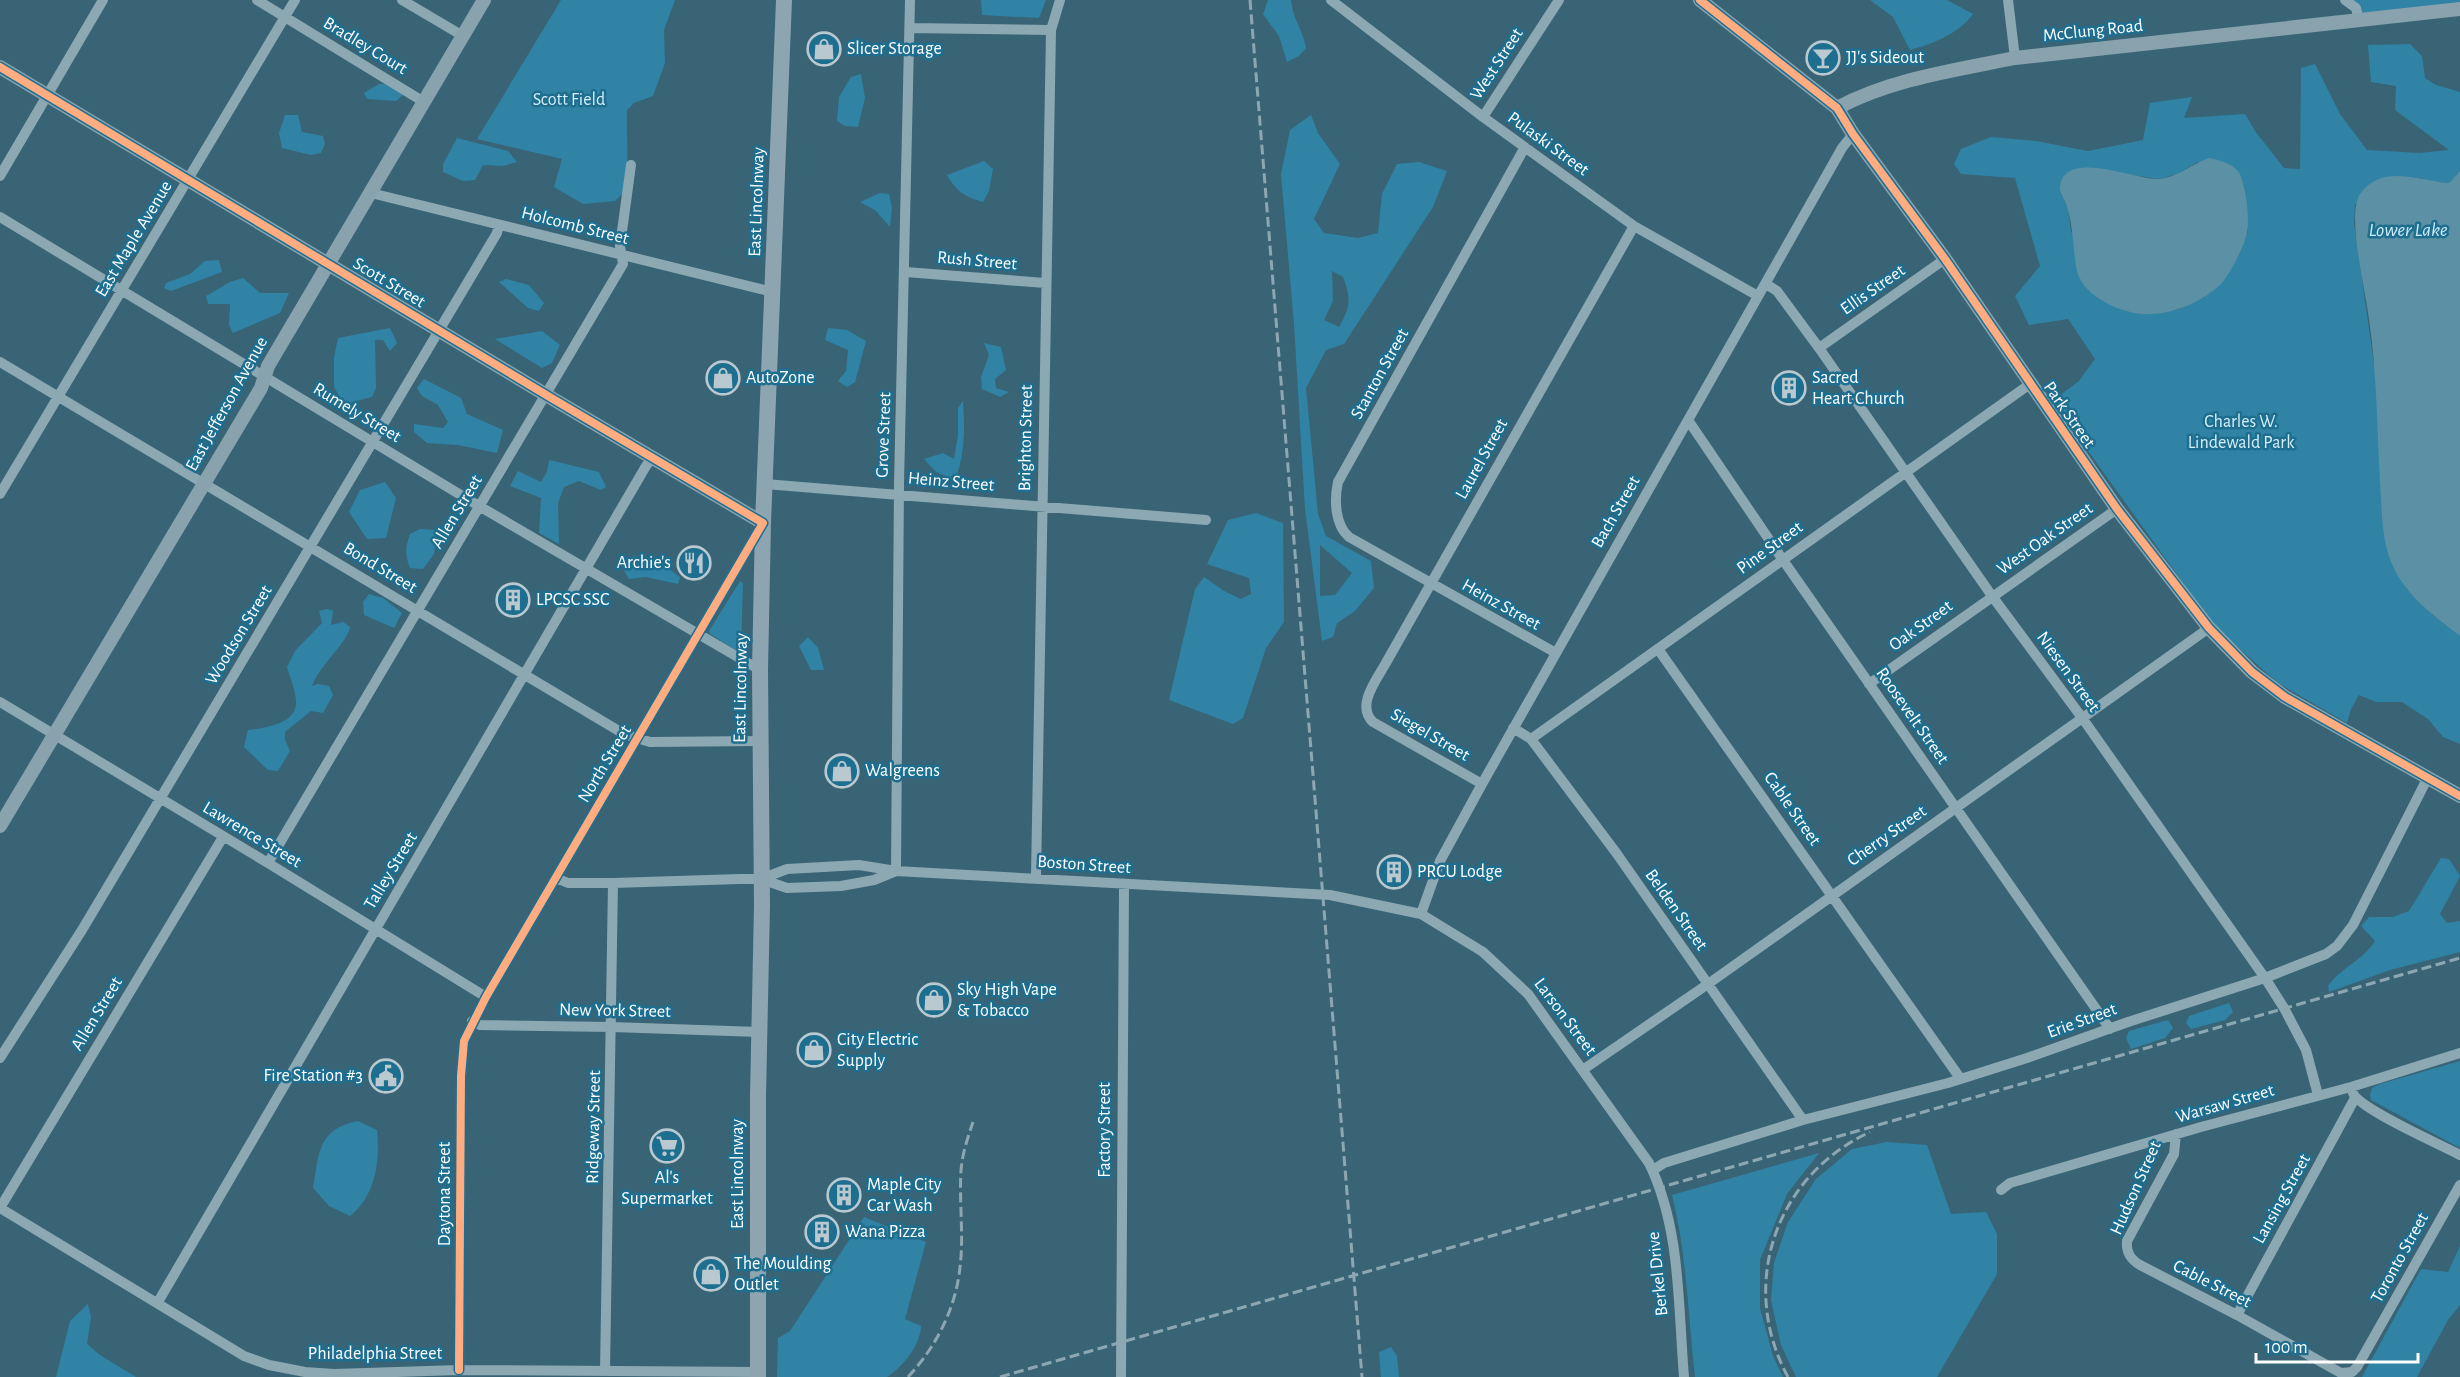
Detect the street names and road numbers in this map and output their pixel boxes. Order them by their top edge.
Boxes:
street label: Bradley Court [320,14,410,78]
street label: McClung Road [2042,17,2144,45]
street label: West Street [1467,25,1527,103]
street label: Pulaski Street [1504,109,1592,180]
street label: East Lincolnway [746,146,768,257]
street label: East Maple Avenue [92,178,176,300]
street label: Holcomb Street [520,204,631,248]
street label: Rush Street [936,249,1018,273]
street label: Scott Street [350,254,428,312]
street label: Ellis Street [1838,261,1909,319]
street label: Stanton Street [1348,325,1412,422]
street label: East Jefferson Avenue [183,334,271,474]
street label: Park Street [2040,379,2098,452]
street label: Rumely Street [310,380,404,446]
street label: Brighton Street [1016,384,1036,491]
street label: Grove Street [874,392,895,478]
street label: Laurel Street [1453,416,1511,502]
street label: Heinz Street [907,469,995,495]
street label: Allen Street [428,472,486,552]
street label: Bach Street [1588,473,1644,551]
street label: West Oak Street [1994,499,2096,579]
street label: Pine Street [1734,518,1806,578]
street label: Bond Street [340,539,420,597]
street label: Heinz Street [1459,576,1543,634]
street label: Woodson Street [202,582,276,688]
street label: Oak Street [1886,597,1956,655]
street label: Niesen Street [2033,628,2103,716]
street label: East Lincolnway [731,633,751,743]
street label: Roosevelt Street [1872,664,1952,768]
street label: Siegel Street [1387,705,1473,765]
street label: North Street [575,722,635,806]
street label: Cable Street [1760,769,1824,849]
street label: Lawrence Street [200,799,305,872]
street label: Cherry Street [1844,802,1930,870]
street label: Talley Street [361,829,421,913]
street label: Boston Street [1037,853,1132,877]
street label: Belden Street [1642,866,1711,954]
street label: Allen Street [68,974,126,1054]
street label: Larson Street [1530,975,1600,1059]
street label: Erie Street [2045,1000,2119,1042]
street label: New York Street [559,1001,671,1021]
street label: Ridgeway Street [584,1070,604,1184]
street label: Warsaw Street [2174,1081,2276,1127]
street label: Factory Street [1096,1082,1114,1178]
street label: East Lincolnway [729,1119,747,1229]
street label: Hudson Street [2107,1138,2165,1238]
street label: Daytona Street [436,1142,454,1246]
street label: Lansing Street [2250,1151,2314,1247]
street label: Toronto Street [2368,1210,2432,1306]
street label: Berkel Drive [1645,1231,1671,1317]
street label: Cable Street [2170,1257,2254,1311]
street label: Philadelphia Street [308,1345,442,1363]

